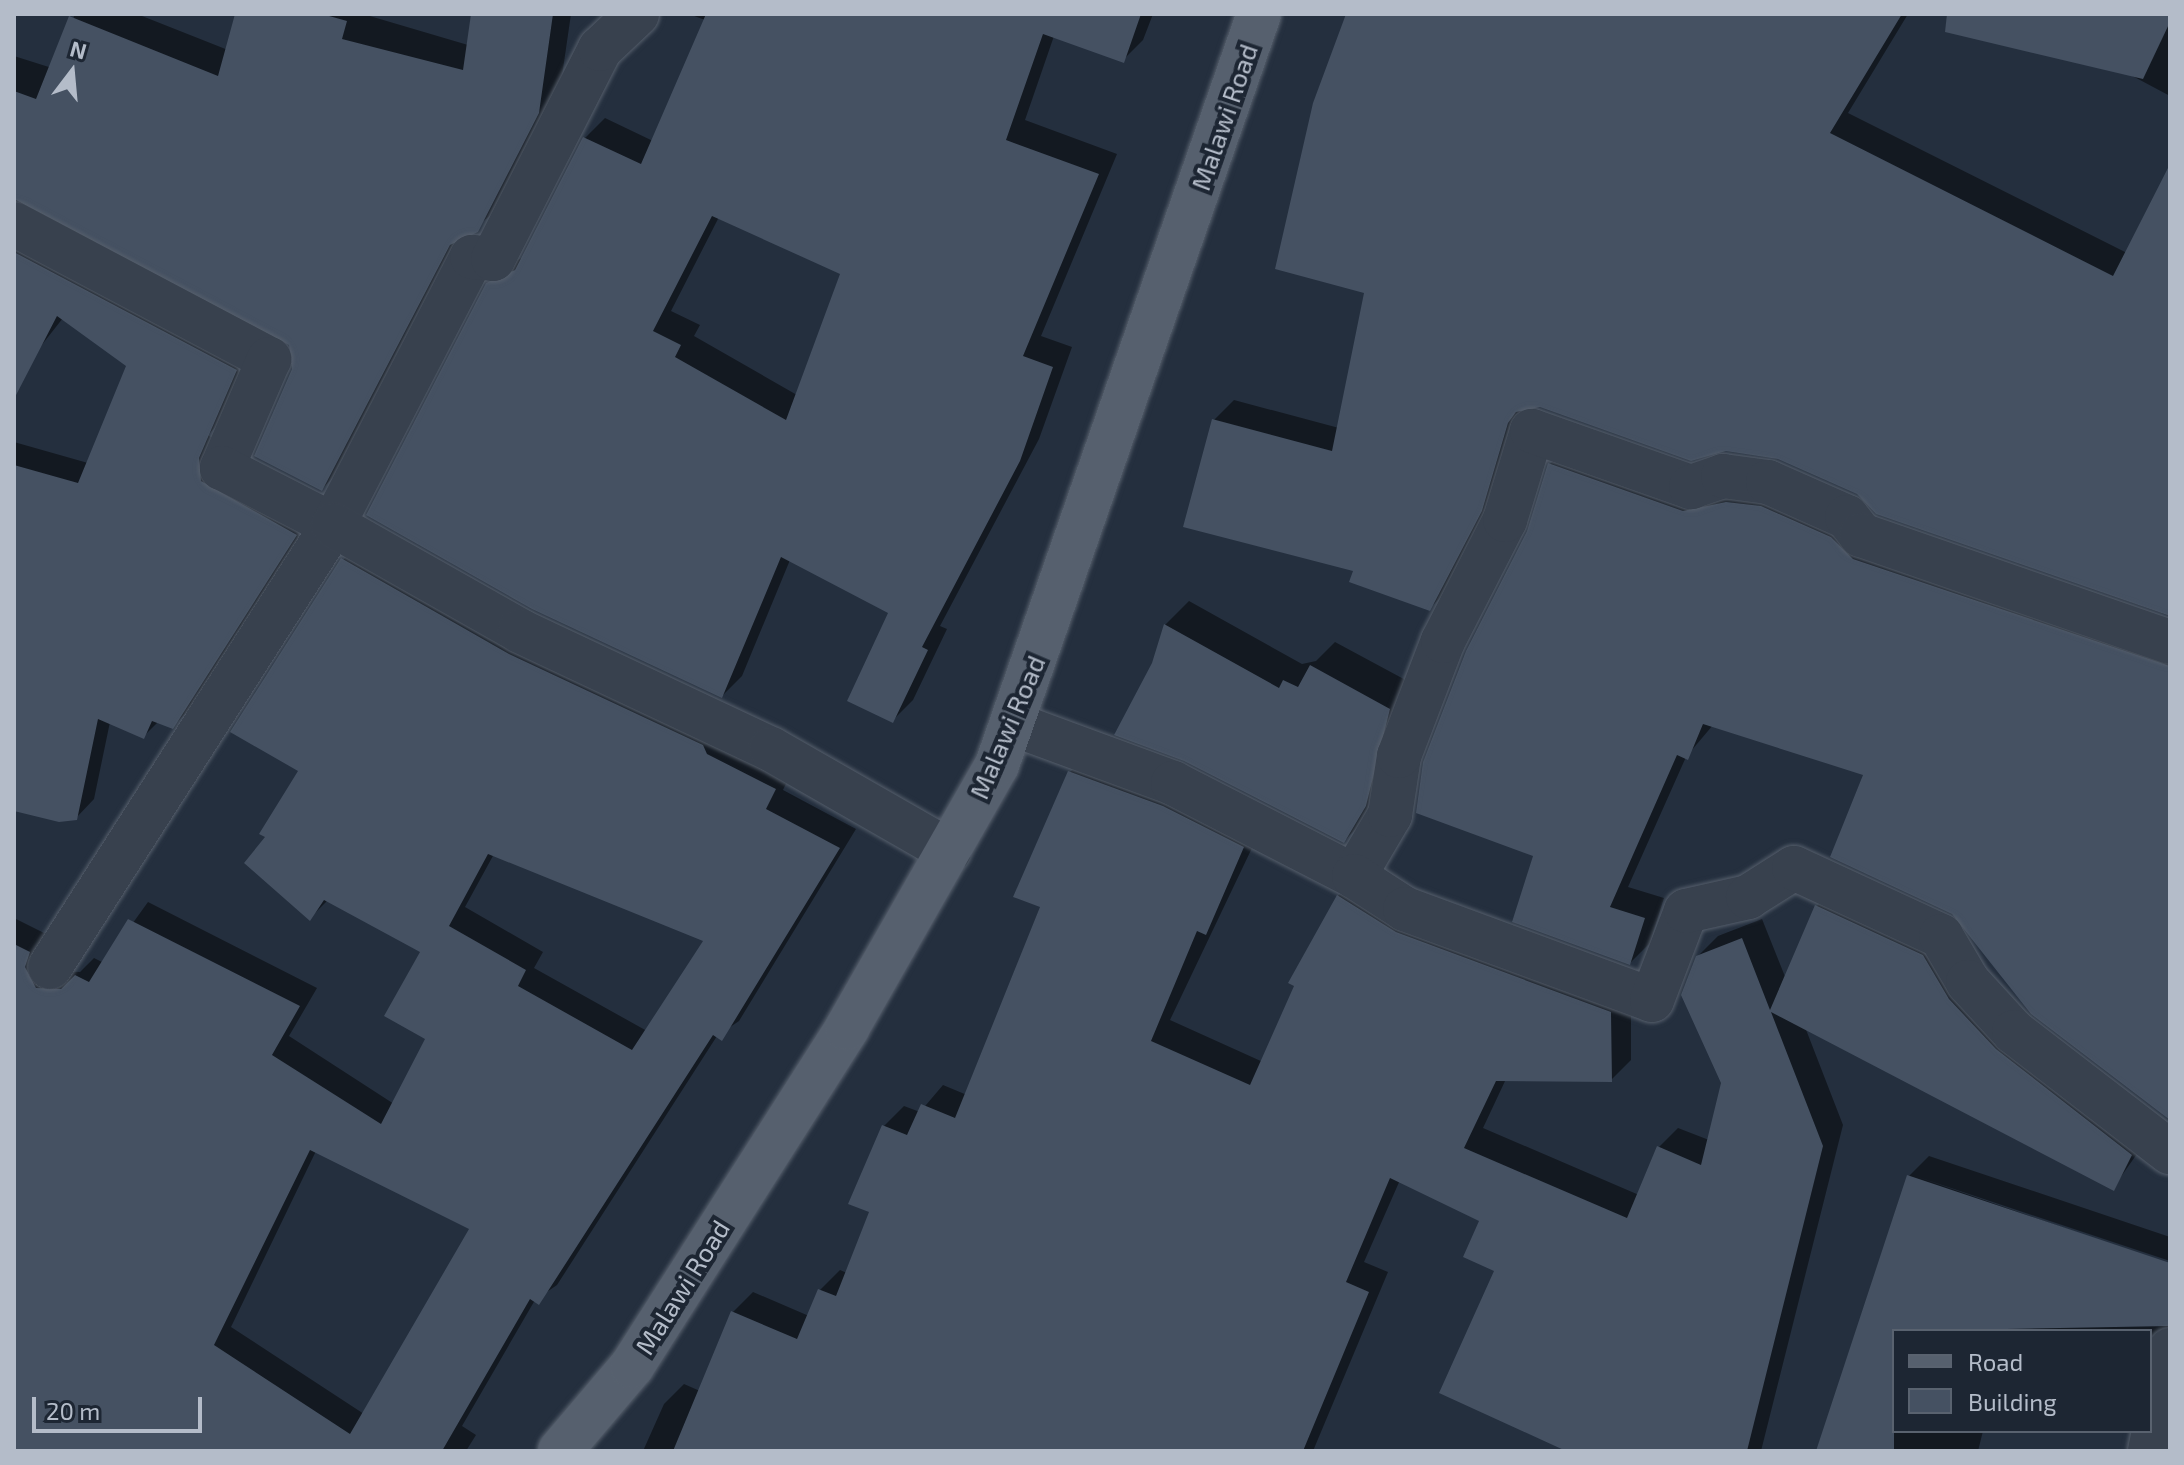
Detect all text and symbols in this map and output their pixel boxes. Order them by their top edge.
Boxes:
north arrow [32,32,112,112]
text: N [67,34,90,64]
street label: Malawi Road [1184,40,1264,194]
street label: Malawi Road [963,651,1051,803]
street label: Malawi Road [628,1214,736,1360]
legend [1892,1329,2152,1433]
text: Road [1968,1347,2023,1376]
scale bar [36,1381,206,1431]
text: Building [1968,1387,2057,1416]
text: 20 m [46,1396,100,1425]

